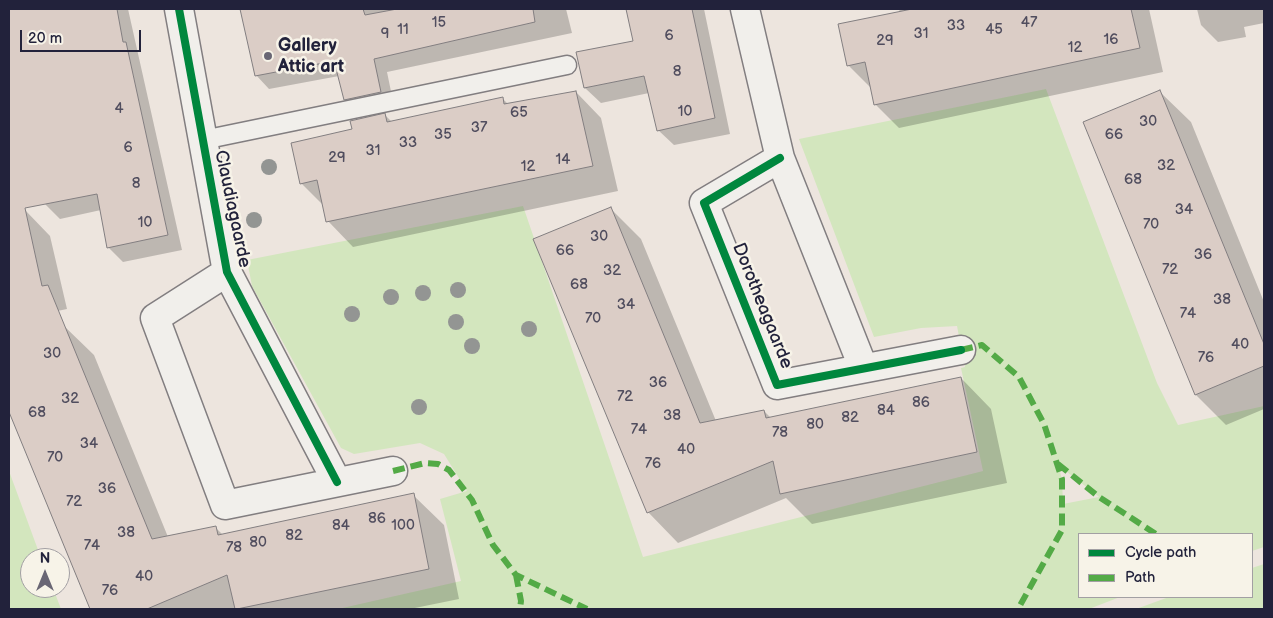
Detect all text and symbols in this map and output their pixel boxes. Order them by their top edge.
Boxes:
house number: 15 [432,14,446,32]
house number: 47 [1021,14,1037,32]
house number: 33 [947,17,965,35]
scale bar [22,20,144,52]
house number: 11 [397,21,409,39]
house number: 45 [985,21,1003,39]
house number: 9 [381,25,389,43]
house number: 31 [913,25,929,43]
house number: 6 [664,27,674,45]
text: 20 m [28,29,62,48]
house number: 16 [1104,31,1118,49]
house number: 29 [876,32,894,50]
place label: Gallery Attic art [278,35,344,78]
house number: 12 [1068,39,1082,57]
marker: Gallery Attic art [262,50,274,62]
house number: 8 [673,63,681,81]
house number: 4 [114,100,124,118]
house number: 10 [678,103,692,121]
house number: 65 [510,104,528,122]
house number: 30 [1139,113,1157,131]
house number: 37 [471,119,487,137]
house number: 35 [434,126,452,144]
house number: 66 [1105,126,1123,144]
house number: 33 [399,134,417,152]
house number: 6 [123,139,133,157]
house number: 31 [365,142,381,160]
street label: Claudiagaarde [209,148,255,270]
house number: 29 [328,149,346,167]
house number: 14 [556,151,570,169]
house number: 32 [1157,157,1175,175]
house number: 12 [521,158,535,176]
house number: 68 [1124,171,1142,189]
house number: 8 [132,175,140,193]
house number: 34 [1175,201,1193,219]
house number: 10 [138,214,152,232]
house number: 70 [1143,216,1159,234]
house number: 30 [590,228,608,246]
street label: Dorotheagaarde [727,240,797,372]
house number: 66 [556,242,574,260]
house number: 36 [1194,246,1212,264]
house number: 72 [1162,261,1178,279]
house number: 32 [603,262,621,280]
house number: 68 [570,276,588,294]
house number: 38 [1213,291,1231,309]
house number: 34 [617,296,635,314]
house number: 74 [1180,305,1196,323]
house number: 70 [585,310,601,328]
house number: 40 [1231,336,1249,354]
house number: 30 [43,345,61,363]
house number: 76 [1198,349,1214,367]
house number: 36 [649,374,667,392]
house number: 72 [617,388,633,406]
house number: 32 [61,390,79,408]
house number: 86 [912,394,930,412]
house number: 84 [877,402,895,420]
house number: 68 [28,404,46,422]
house number: 38 [663,407,681,425]
house number: 82 [841,409,859,427]
house number: 80 [806,416,824,434]
house number: 74 [631,421,647,439]
house number: 78 [772,424,788,442]
house number: 34 [80,435,98,453]
house number: 40 [677,441,695,459]
house number: 70 [47,449,63,467]
house number: 76 [645,455,661,473]
house number: 36 [98,480,116,498]
house number: 72 [66,493,82,511]
house number: 86 [368,510,386,528]
house number: 84 [332,517,350,535]
house number: 100 [391,517,415,535]
house number: 38 [117,524,135,542]
house number: 82 [285,527,303,545]
legend [1078,533,1253,598]
house number: 80 [249,534,267,552]
house number: 74 [84,537,100,555]
house number: 78 [226,539,242,557]
text: Cycle path [1125,543,1196,562]
north arrow [20,548,70,598]
text: N [40,550,50,567]
house number: 40 [135,568,153,586]
text: Path [1125,568,1155,587]
house number: 76 [102,582,118,600]

